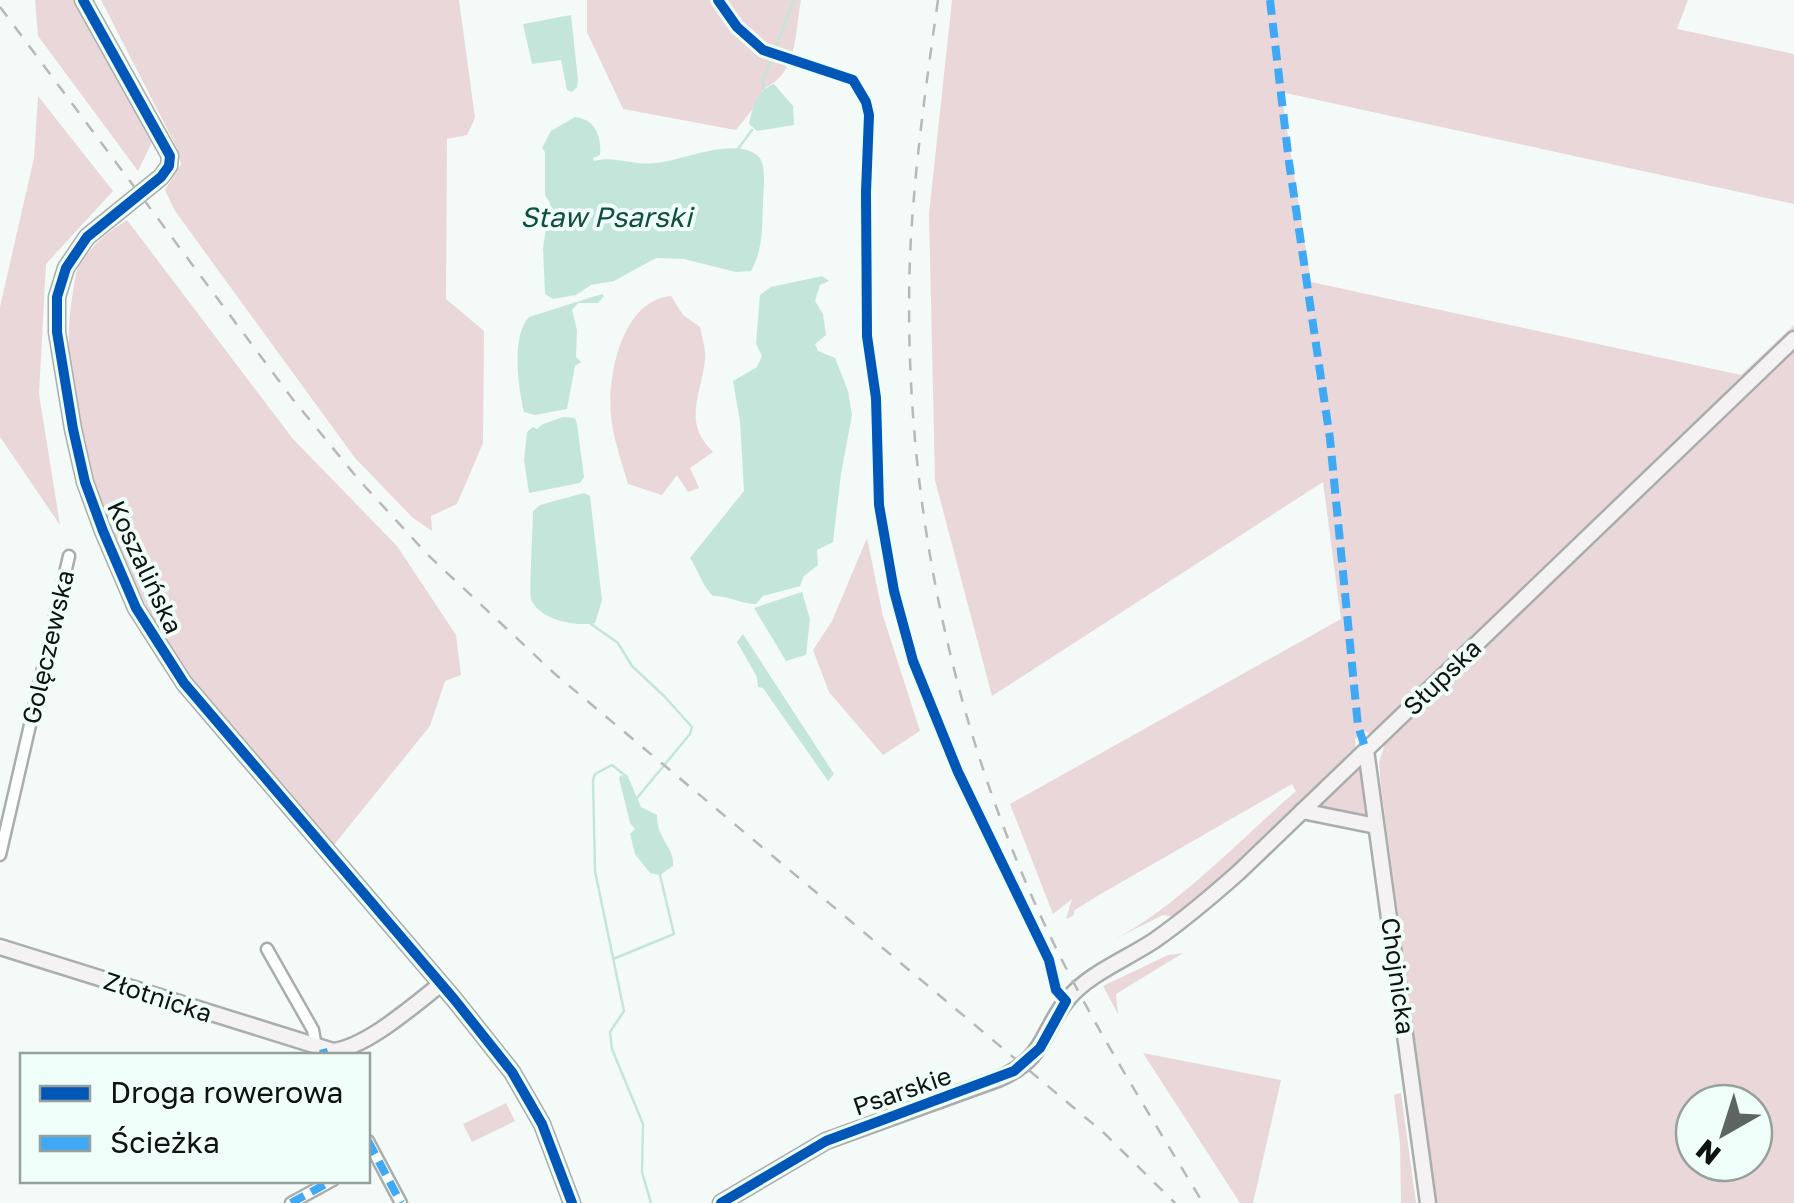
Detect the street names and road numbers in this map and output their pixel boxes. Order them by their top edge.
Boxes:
street label: Koszalińska [101,495,190,638]
street label: Golęczewska [15,567,80,727]
street label: Słupska [1396,632,1487,721]
street label: Chojnicka [1375,915,1422,1036]
street label: Złotnicka [100,965,216,1029]
street label: Psarskie [849,1059,955,1122]

